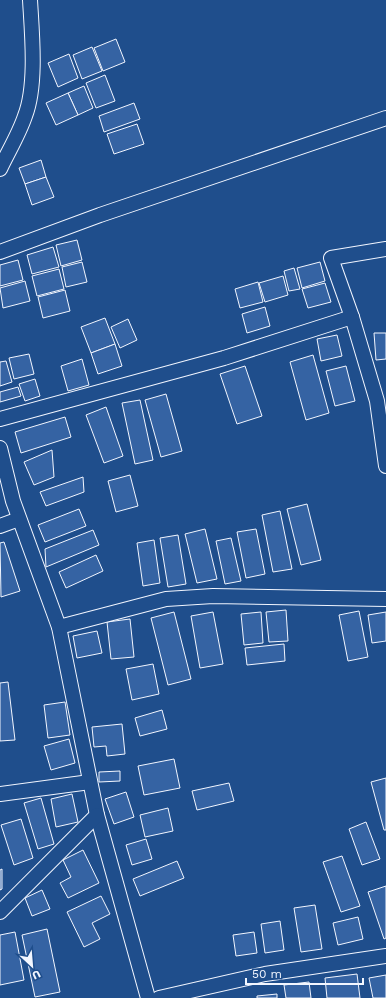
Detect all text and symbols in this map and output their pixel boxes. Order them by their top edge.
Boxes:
north arrow [12,946,52,986]
scale bar [246,960,363,986]
text: U [30,967,43,982]
text: 50 m [252,967,282,981]

